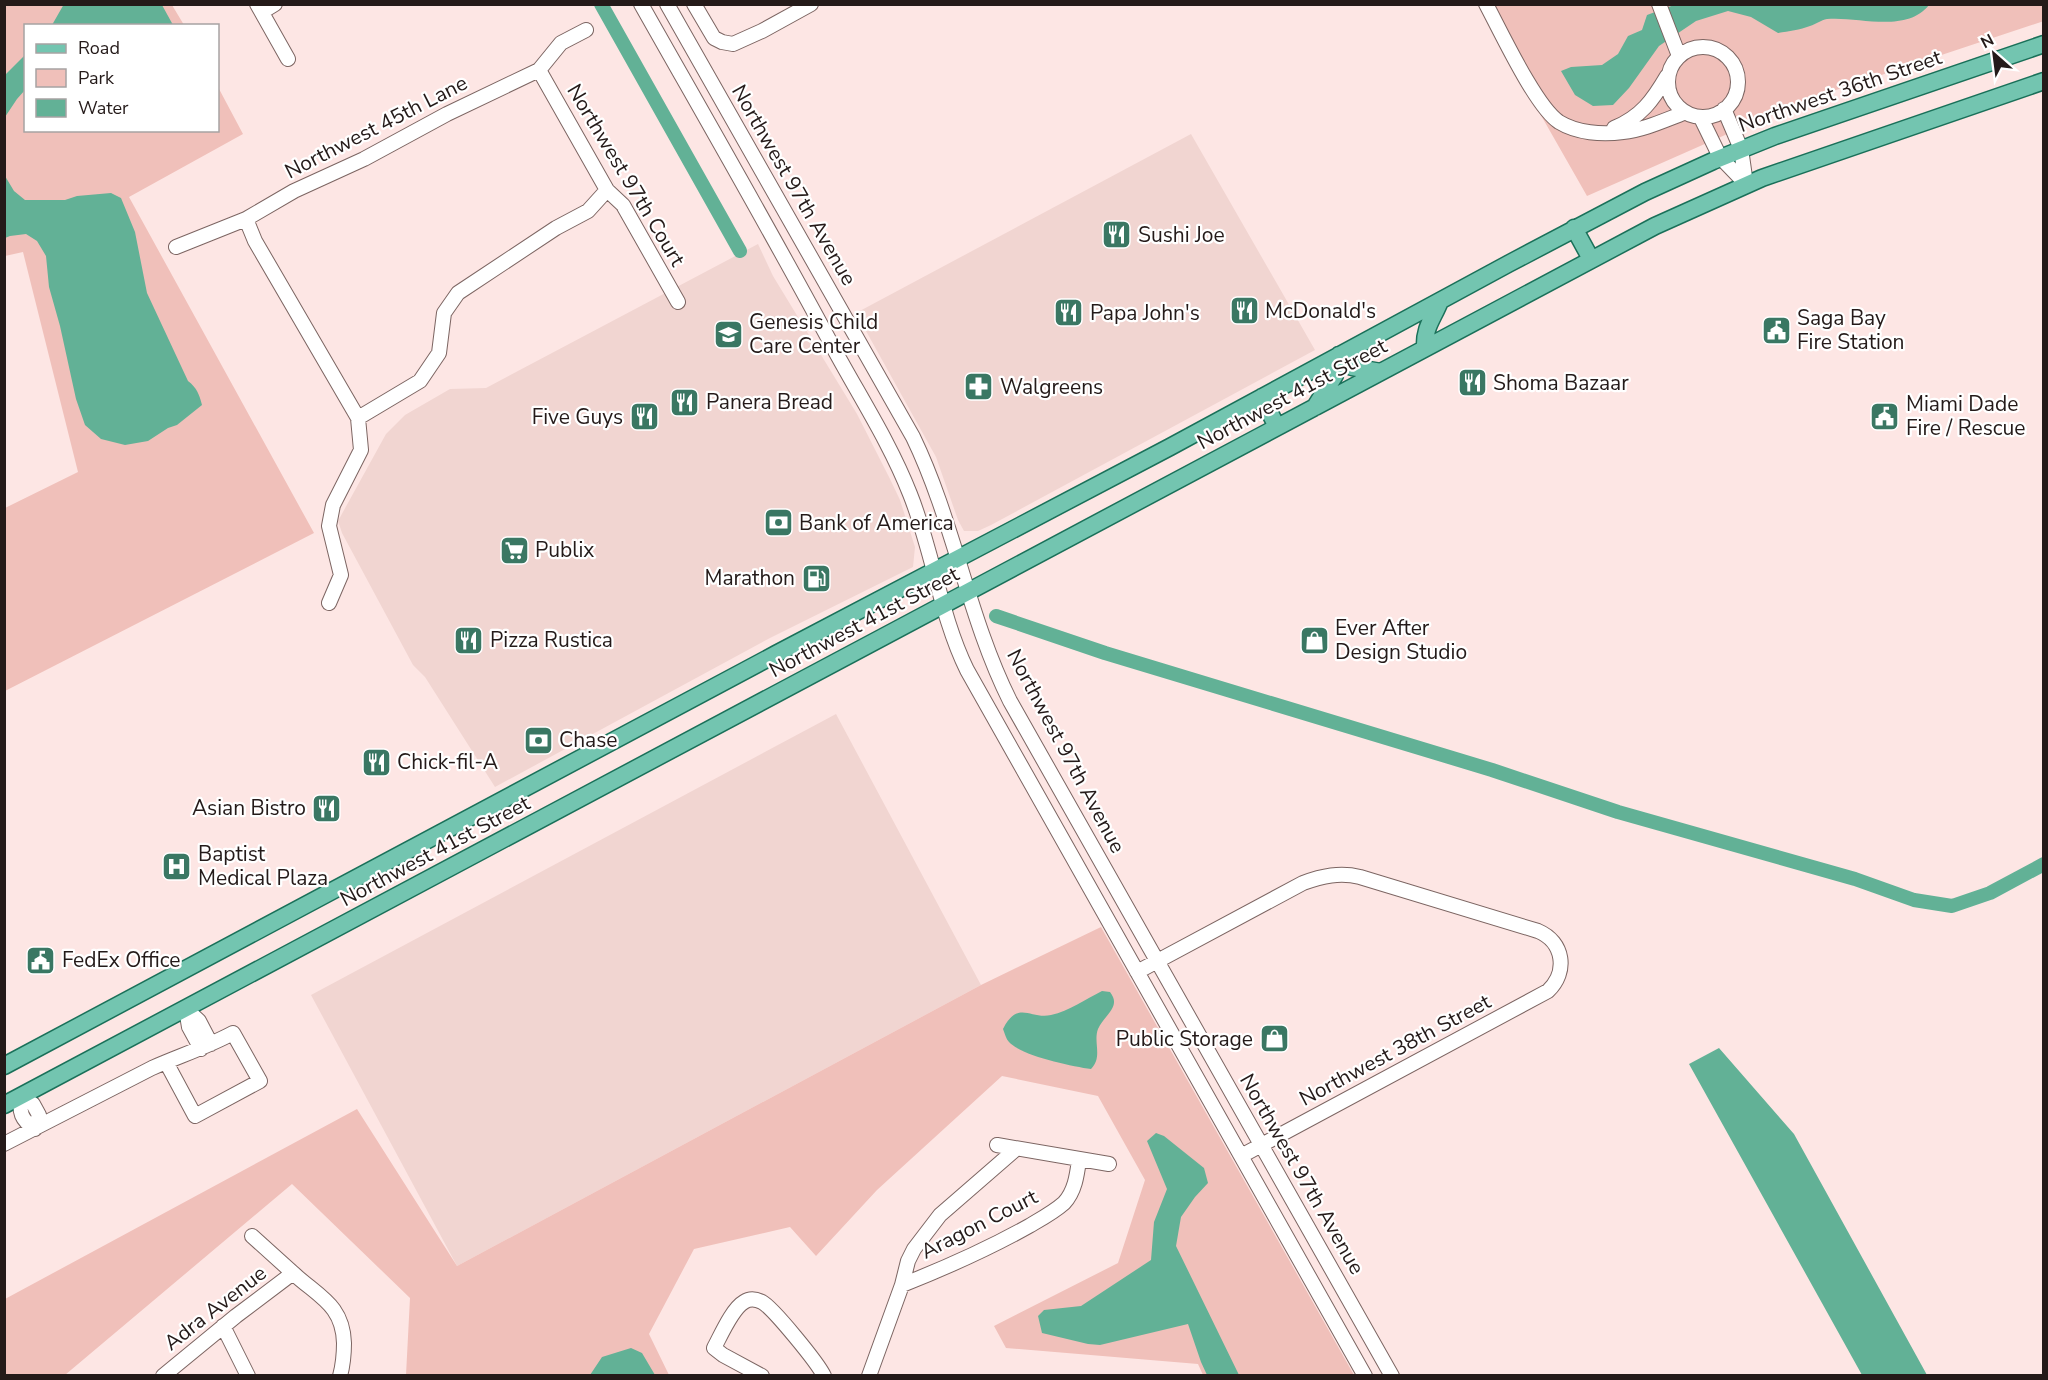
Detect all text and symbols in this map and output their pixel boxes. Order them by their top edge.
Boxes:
legend [24,24,219,132]
north arrow [1964,24,2024,84]
text: N [1977,29,1998,54]
text: Road [78,36,120,60]
street label: Northwest 36th Street [1735,43,1946,139]
text: Park [78,66,115,90]
street label: Northwest 45th Lane [280,69,472,185]
street label: Northwest 97th Court [560,79,692,272]
street label: Northwest 97th Avenue [725,80,863,290]
text: Water [78,96,129,120]
restaurant icon: Sushi Joe [1101,219,1133,251]
place label: Sushi Joe [1138,221,1225,249]
restaurant icon: McDonald's [1228,295,1260,327]
restaurant icon: Papa John's [1053,297,1085,329]
place label: McDonald's [1265,297,1376,325]
place label: Papa John's [1090,299,1200,327]
place label: Saga Bay Fire Station [1797,304,1905,356]
place label: Genesis Child Care Center [749,308,878,360]
public building icon: Saga Bay Fire Station [1760,314,1792,346]
school or university icon: Genesis Child Care Center [712,318,744,350]
street label: Northwest 41st Street [1192,332,1392,456]
restaurant icon: Shoma Bazaar [1456,367,1488,399]
place label: Shoma Bazaar [1493,369,1629,397]
pharmacy icon: Walgreens [963,371,995,403]
place label: Walgreens [1000,373,1103,401]
restaurant icon: Panera Bread [669,386,701,418]
place label: Panera Bread [706,388,833,416]
place label: Miami Dade Fire / Rescue [1906,390,2025,442]
public building icon: Miami Dade Fire / Rescue [1869,400,1901,432]
restaurant icon: Five Guys [628,401,660,433]
place label: Five Guys [532,403,623,431]
bank icon: Bank of America [762,507,794,539]
place label: Bank of America [799,509,954,537]
supermarket icon: Publix [498,534,530,566]
place label: Publix [535,536,594,564]
street label: Northwest 41st Street [764,560,964,684]
fuel station icon: Marathon [800,562,832,594]
place label: Marathon [704,564,795,592]
place label: Ever After Design Studio [1335,614,1467,666]
restaurant icon: Pizza Rustica [453,624,485,656]
shop icon: Ever After Design Studio [1298,624,1330,656]
place label: Pizza Rustica [490,626,613,654]
street label: Northwest 97th Avenue [1000,644,1132,858]
bank icon: Chase [522,724,554,756]
place label: Chase [559,726,617,754]
restaurant icon: Chick-fil-A [360,746,392,778]
place label: Chick-fil-A [397,748,498,776]
street label: Northwest 41st Street [335,789,535,913]
restaurant icon: Asian Bistro [311,792,343,824]
place label: Asian Bistro [192,794,306,822]
place label: Baptist Medical Plaza [198,840,328,892]
hospital icon: Baptist Medical Plaza [161,850,193,882]
public building icon: FedEx Office [25,944,57,976]
place label: FedEx Office [62,946,180,974]
street label: Northwest 38th Street [1294,987,1496,1112]
shop icon: Public Storage [1258,1023,1290,1055]
place label: Public Storage [1116,1025,1253,1053]
street label: Northwest 97th Avenue [1233,1069,1371,1279]
street label: Aragon Court [916,1182,1043,1265]
street label: Adra Avenue [158,1259,272,1357]

